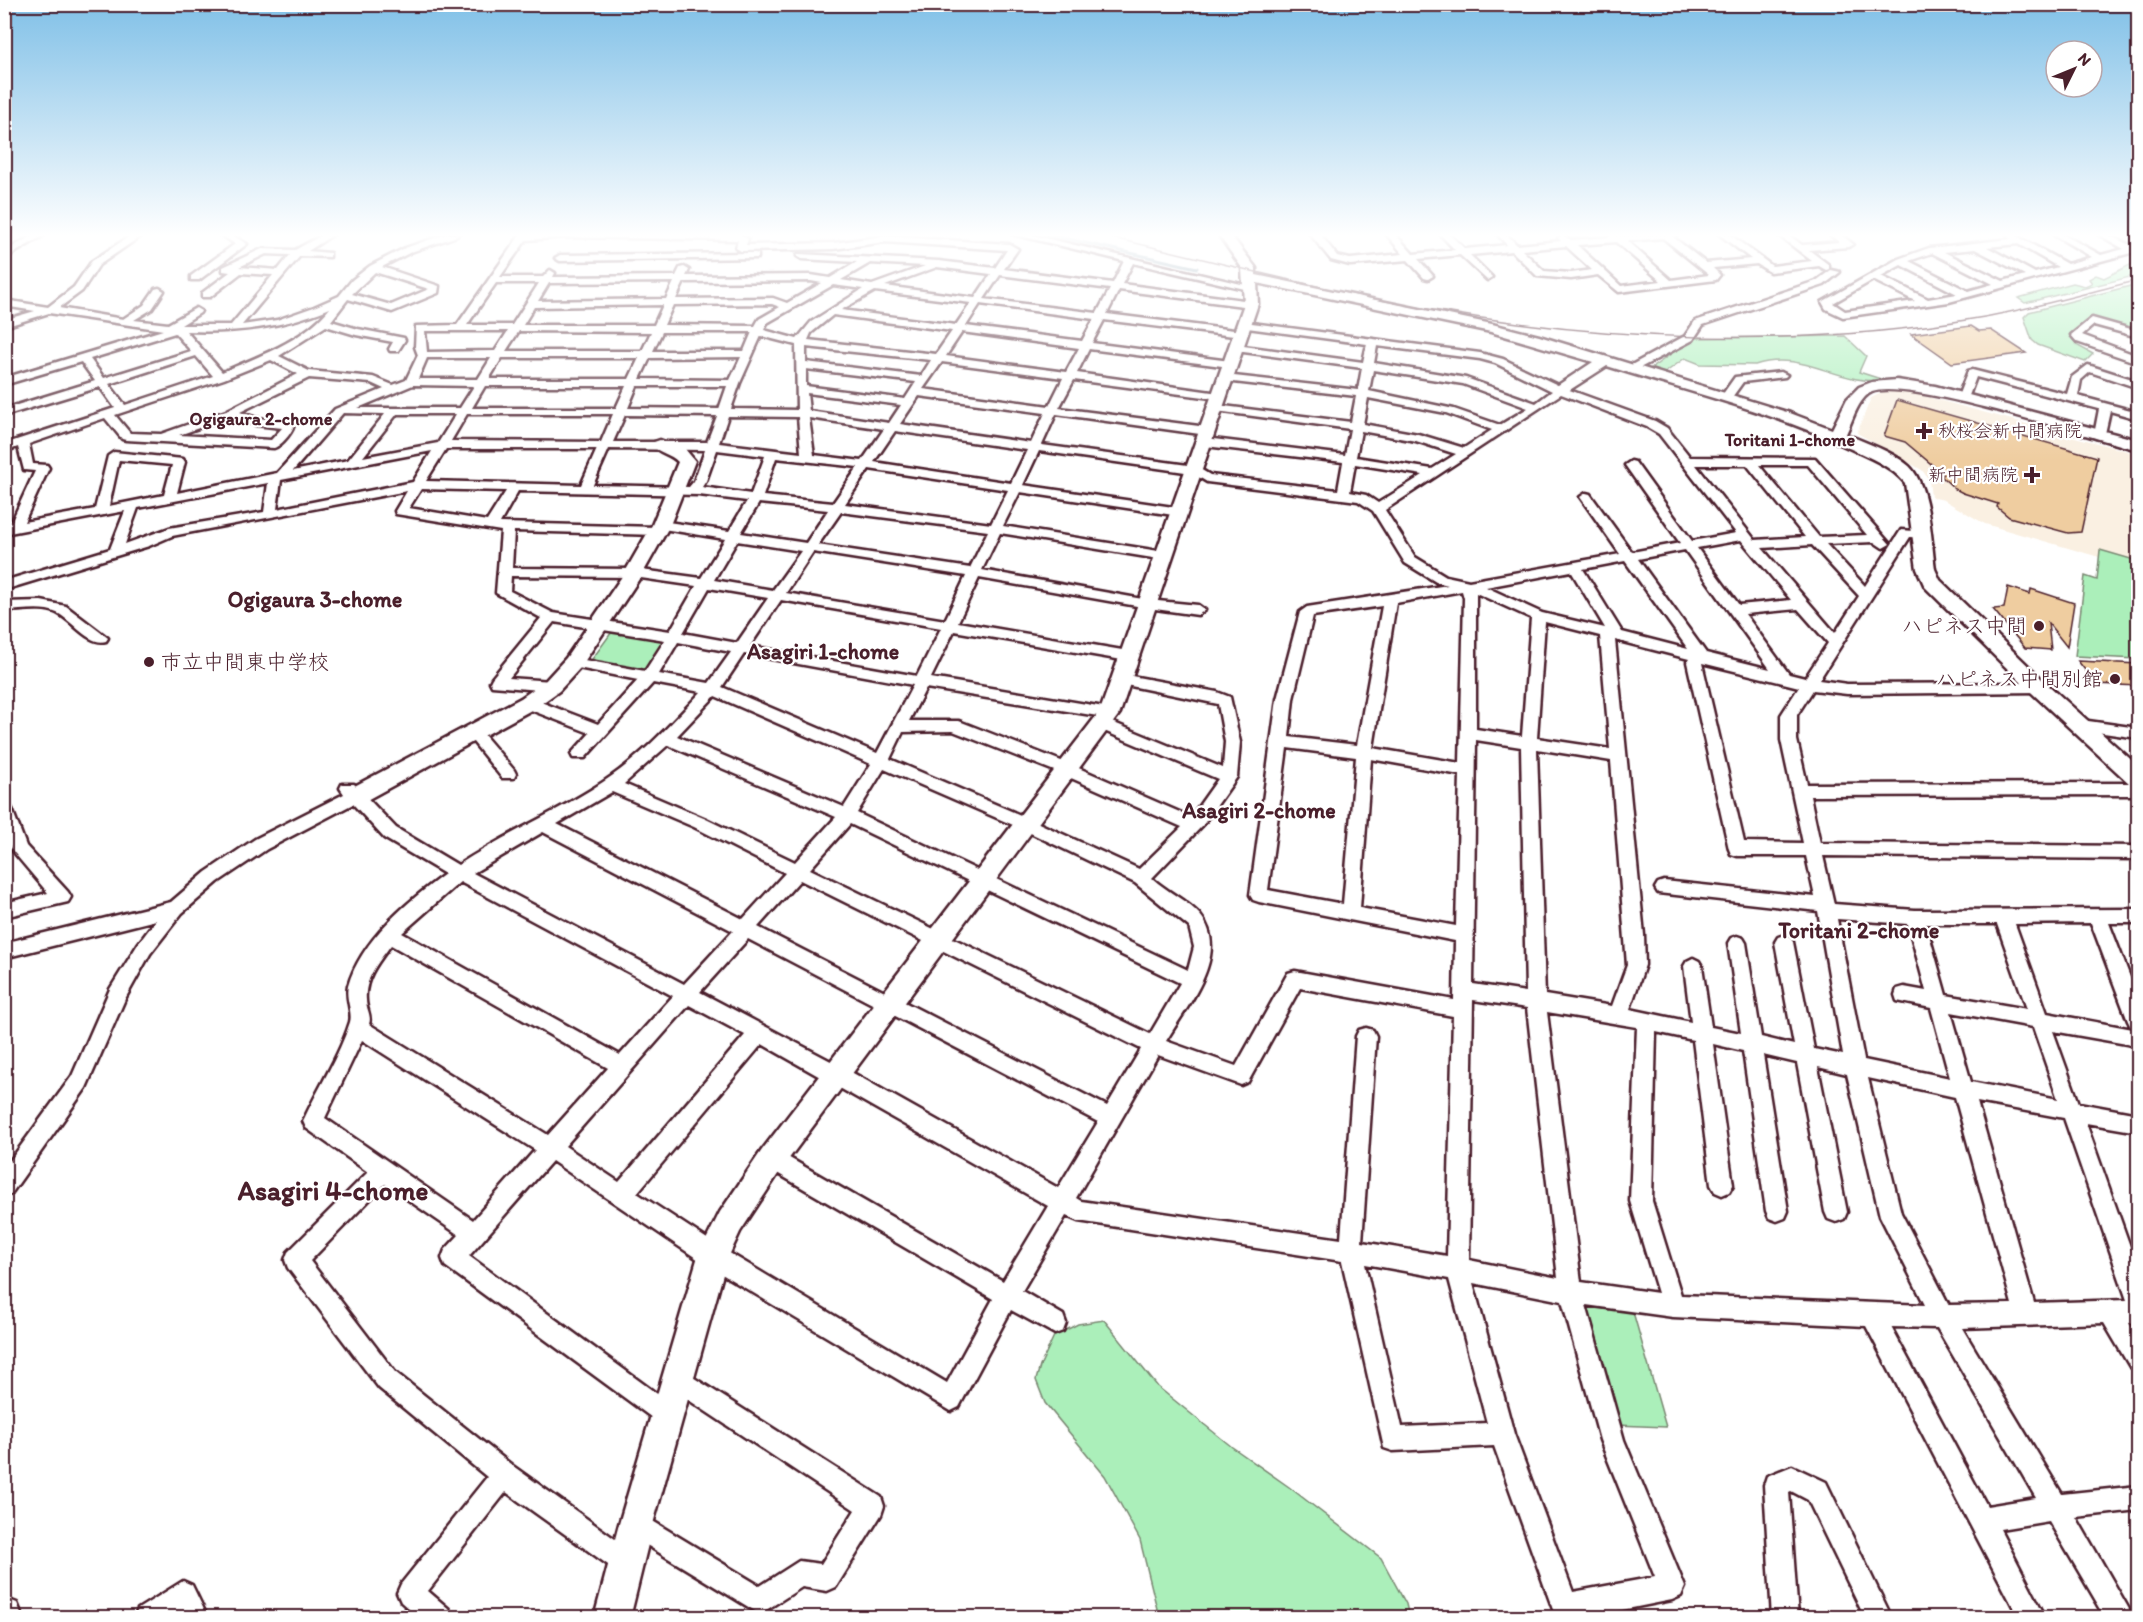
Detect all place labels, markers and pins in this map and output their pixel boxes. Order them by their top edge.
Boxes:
place label: 秋桜会新中間病院 [1938,420,2082,442]
marker: 秋桜会新中間病院 [1915,422,1933,440]
place label: 新中間病院 [1928,464,2018,486]
marker: 新中間病院 [2023,466,2041,484]
place label: ハピネス中間 [1901,613,2027,638]
marker: ハピネス中間 [2032,619,2046,633]
place label: 市立中間東中学校 [161,649,329,674]
marker: 市立中間東中学校 [142,655,156,669]
place label: ハピネス中間別館 [1935,666,2103,691]
marker: ハピネス中間別館 [2108,672,2122,686]

